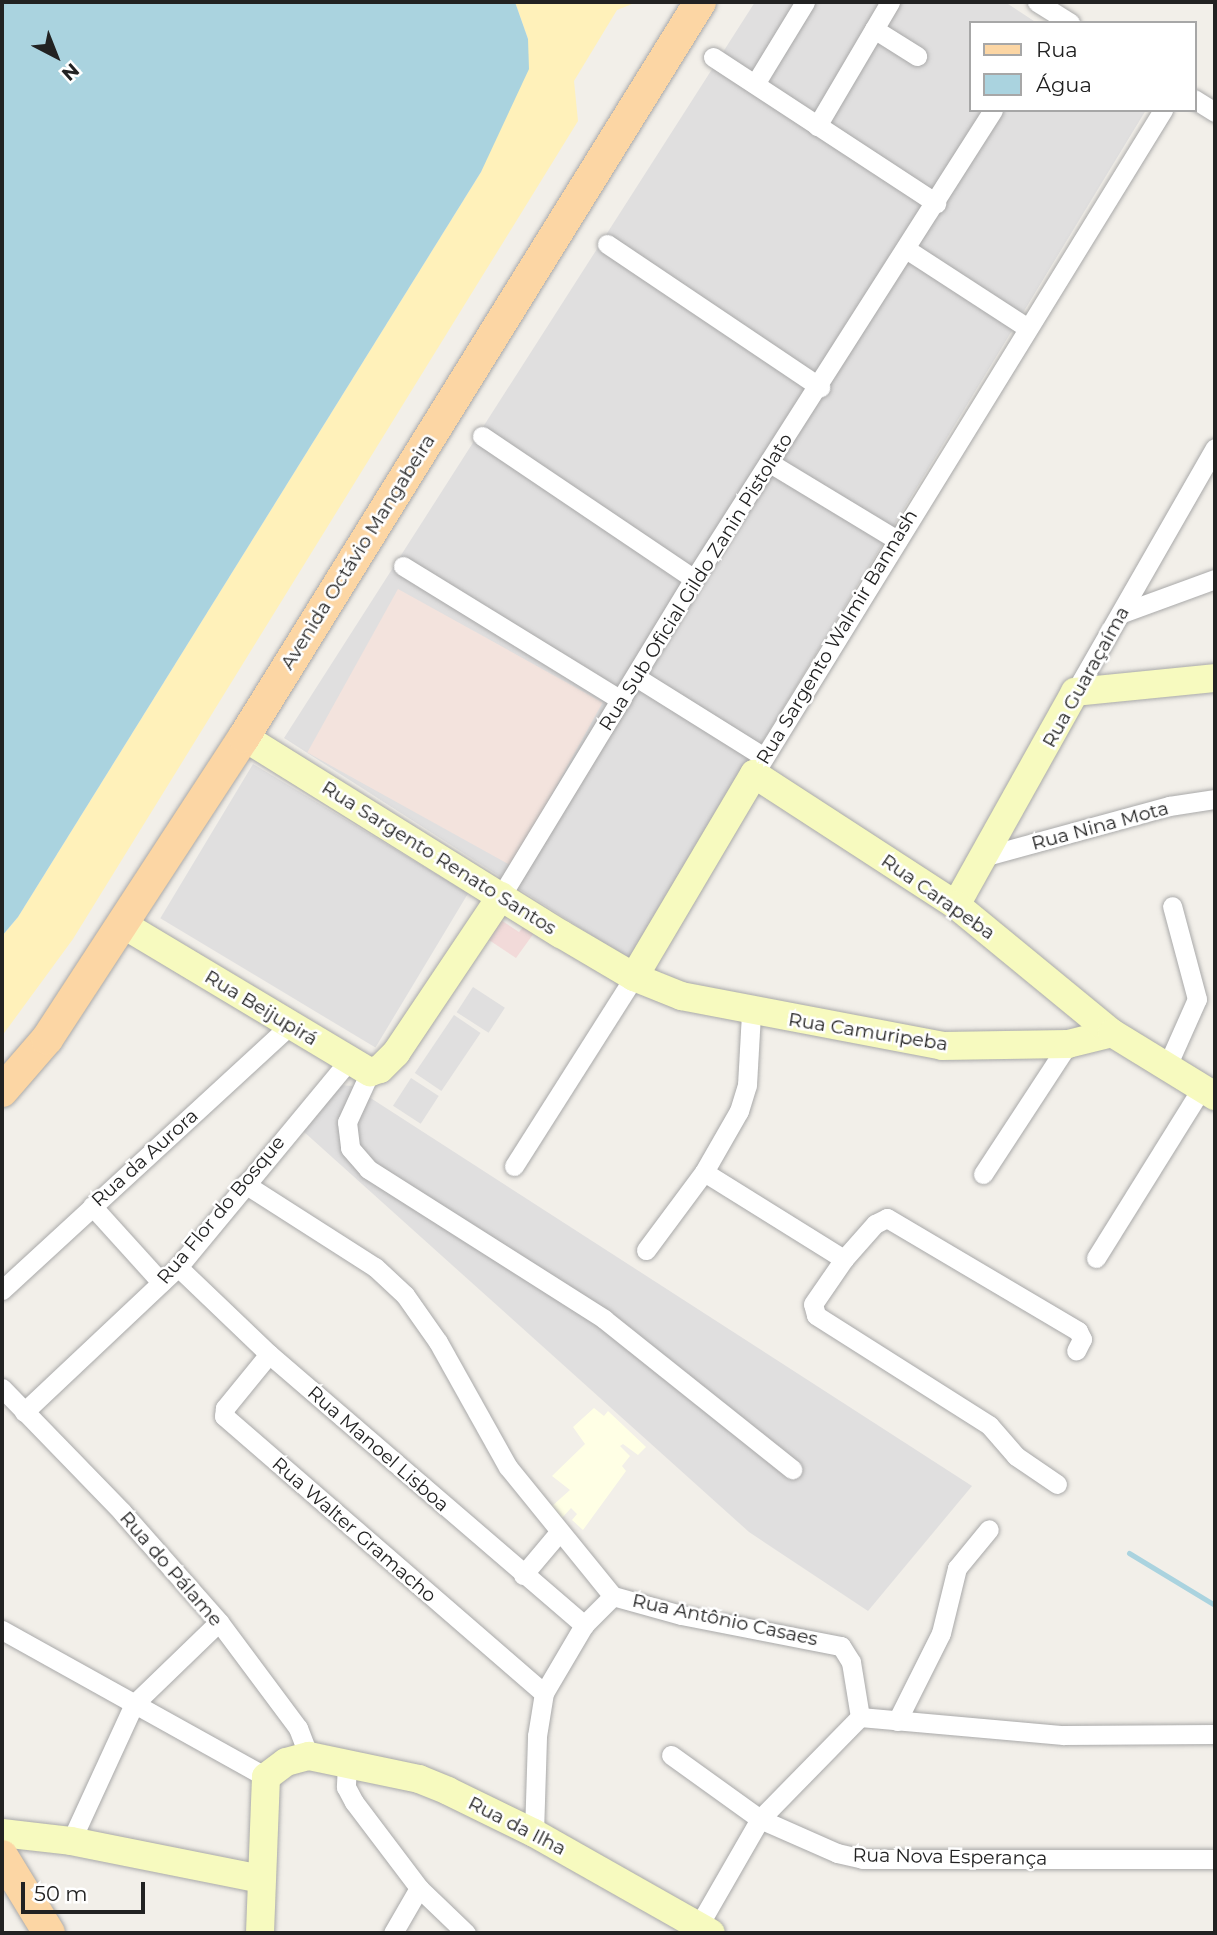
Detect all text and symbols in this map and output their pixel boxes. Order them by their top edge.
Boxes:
north arrow [21,21,91,91]
legend [968,21,1196,112]
text: Rua [1036,37,1078,62]
text: N [57,58,84,86]
text: Água [1036,72,1092,97]
street label: Rua Sub Oficial Gildo Zanin Pistolato [595,429,797,735]
street label: Avenida Octávio Mangabeira [276,430,440,674]
street label: Rua Sargento Walmir Bannash [752,505,922,769]
street label: Rua Guaraçaíma [1038,602,1134,752]
street label: Rua Sargento Renato Santos [317,776,561,940]
street label: Rua Nina Mota [1029,797,1171,855]
street label: Rua Carapeba [877,849,999,945]
street label: Rua Beijupirá [200,965,322,1051]
street label: Rua Camuripeba [787,1008,949,1056]
street label: Rua da Aurora [87,1104,203,1212]
street label: Rua Flor do Bosque [152,1131,290,1289]
street label: Rua Manoel Lisboa [303,1381,453,1517]
street label: Rua Walter Gramacho [267,1453,441,1607]
street label: Rua do Pálame [115,1507,227,1631]
street label: Rua Antônio Casaes [630,1589,820,1651]
street label: Rua da Ilha [464,1792,570,1860]
street label: Rua Nova Esperança [852,1844,1048,1870]
scale bar [24,1868,149,1912]
text: 50 m [34,1881,88,1906]

